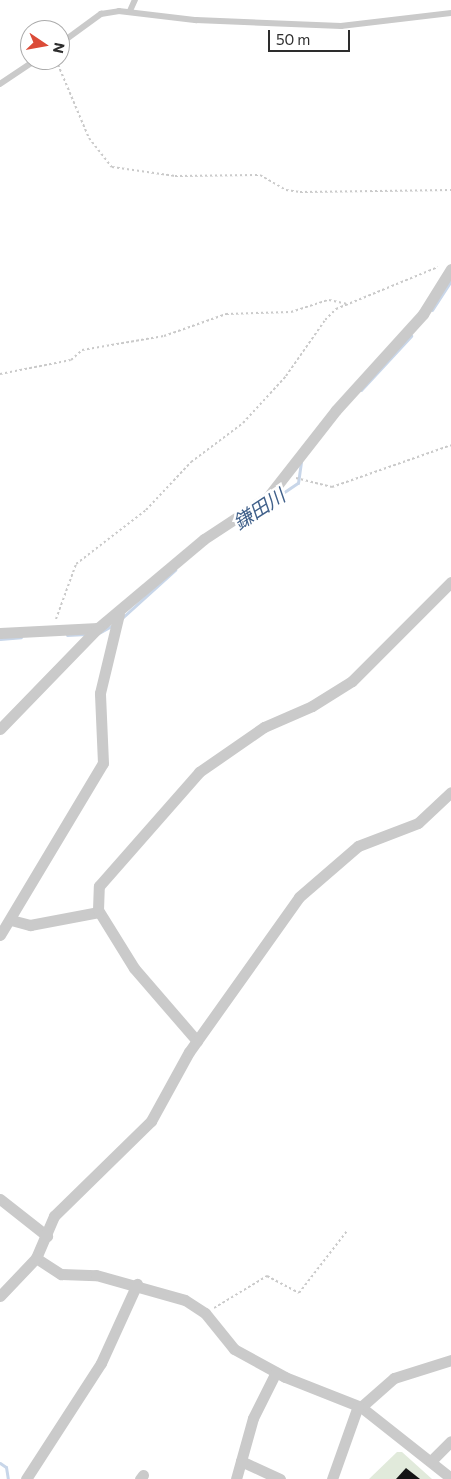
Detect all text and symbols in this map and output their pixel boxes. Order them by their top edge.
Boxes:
north arrow [20,20,70,70]
scale bar [271,20,354,52]
text: 50 m [276,30,310,48]
text: N [50,41,69,55]
water label: 鎌田川 [229,484,289,534]

